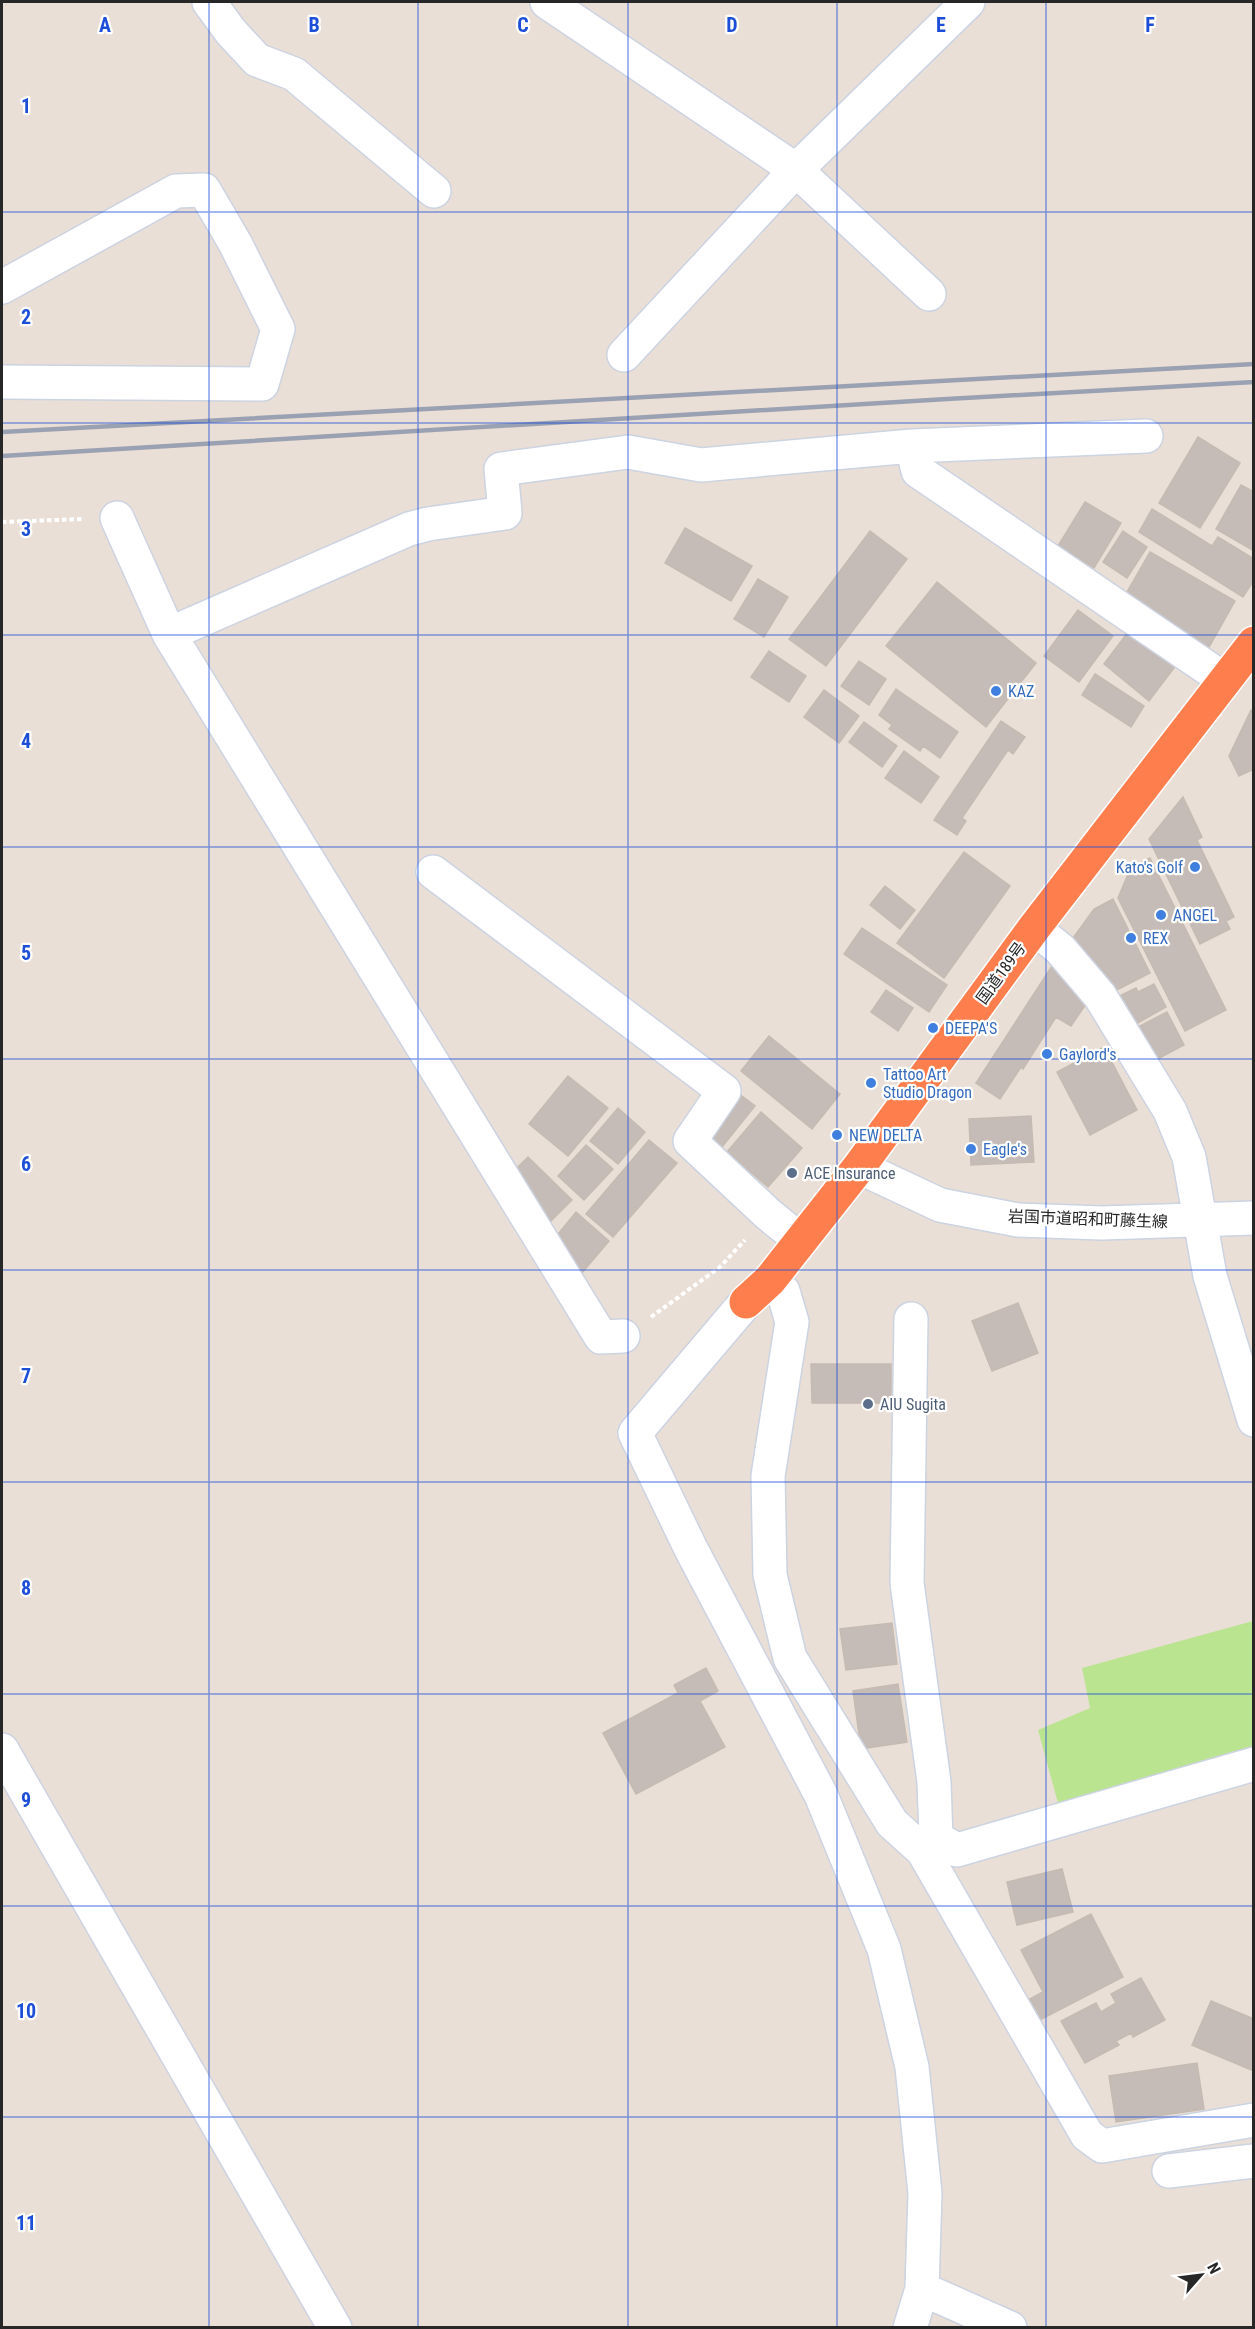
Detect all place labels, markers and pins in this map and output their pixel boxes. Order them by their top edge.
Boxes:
place label: KAZ [1008,682,1034,701]
marker: KAZ [989,684,1003,698]
place label: Kato's Golf [1116,858,1183,877]
marker: Kato's Golf [1188,860,1202,874]
place label: ANGEL [1173,906,1218,925]
marker: ANGEL [1154,908,1168,922]
place label: REX [1143,929,1168,948]
marker: REX [1124,931,1138,945]
place label: DEEPA'S [945,1019,997,1038]
marker: DEEPA'S [926,1021,940,1035]
place label: Gaylord's [1059,1045,1117,1064]
marker: Gaylord's [1040,1047,1054,1061]
place label: Tattoo Art Studio Dragon [883,1065,972,1102]
marker: Tattoo Art Studio Dragon [864,1076,878,1090]
place label: NEW DELTA [849,1126,922,1145]
marker: NEW DELTA [830,1128,844,1142]
place label: Eagle's [983,1140,1027,1159]
marker: Eagle's [964,1142,978,1156]
place label: ACE Insurance [804,1164,895,1183]
marker: ACE Insurance [785,1166,799,1180]
place label: AIU Sugita [880,1395,946,1414]
marker: AIU Sugita [861,1397,875,1411]

